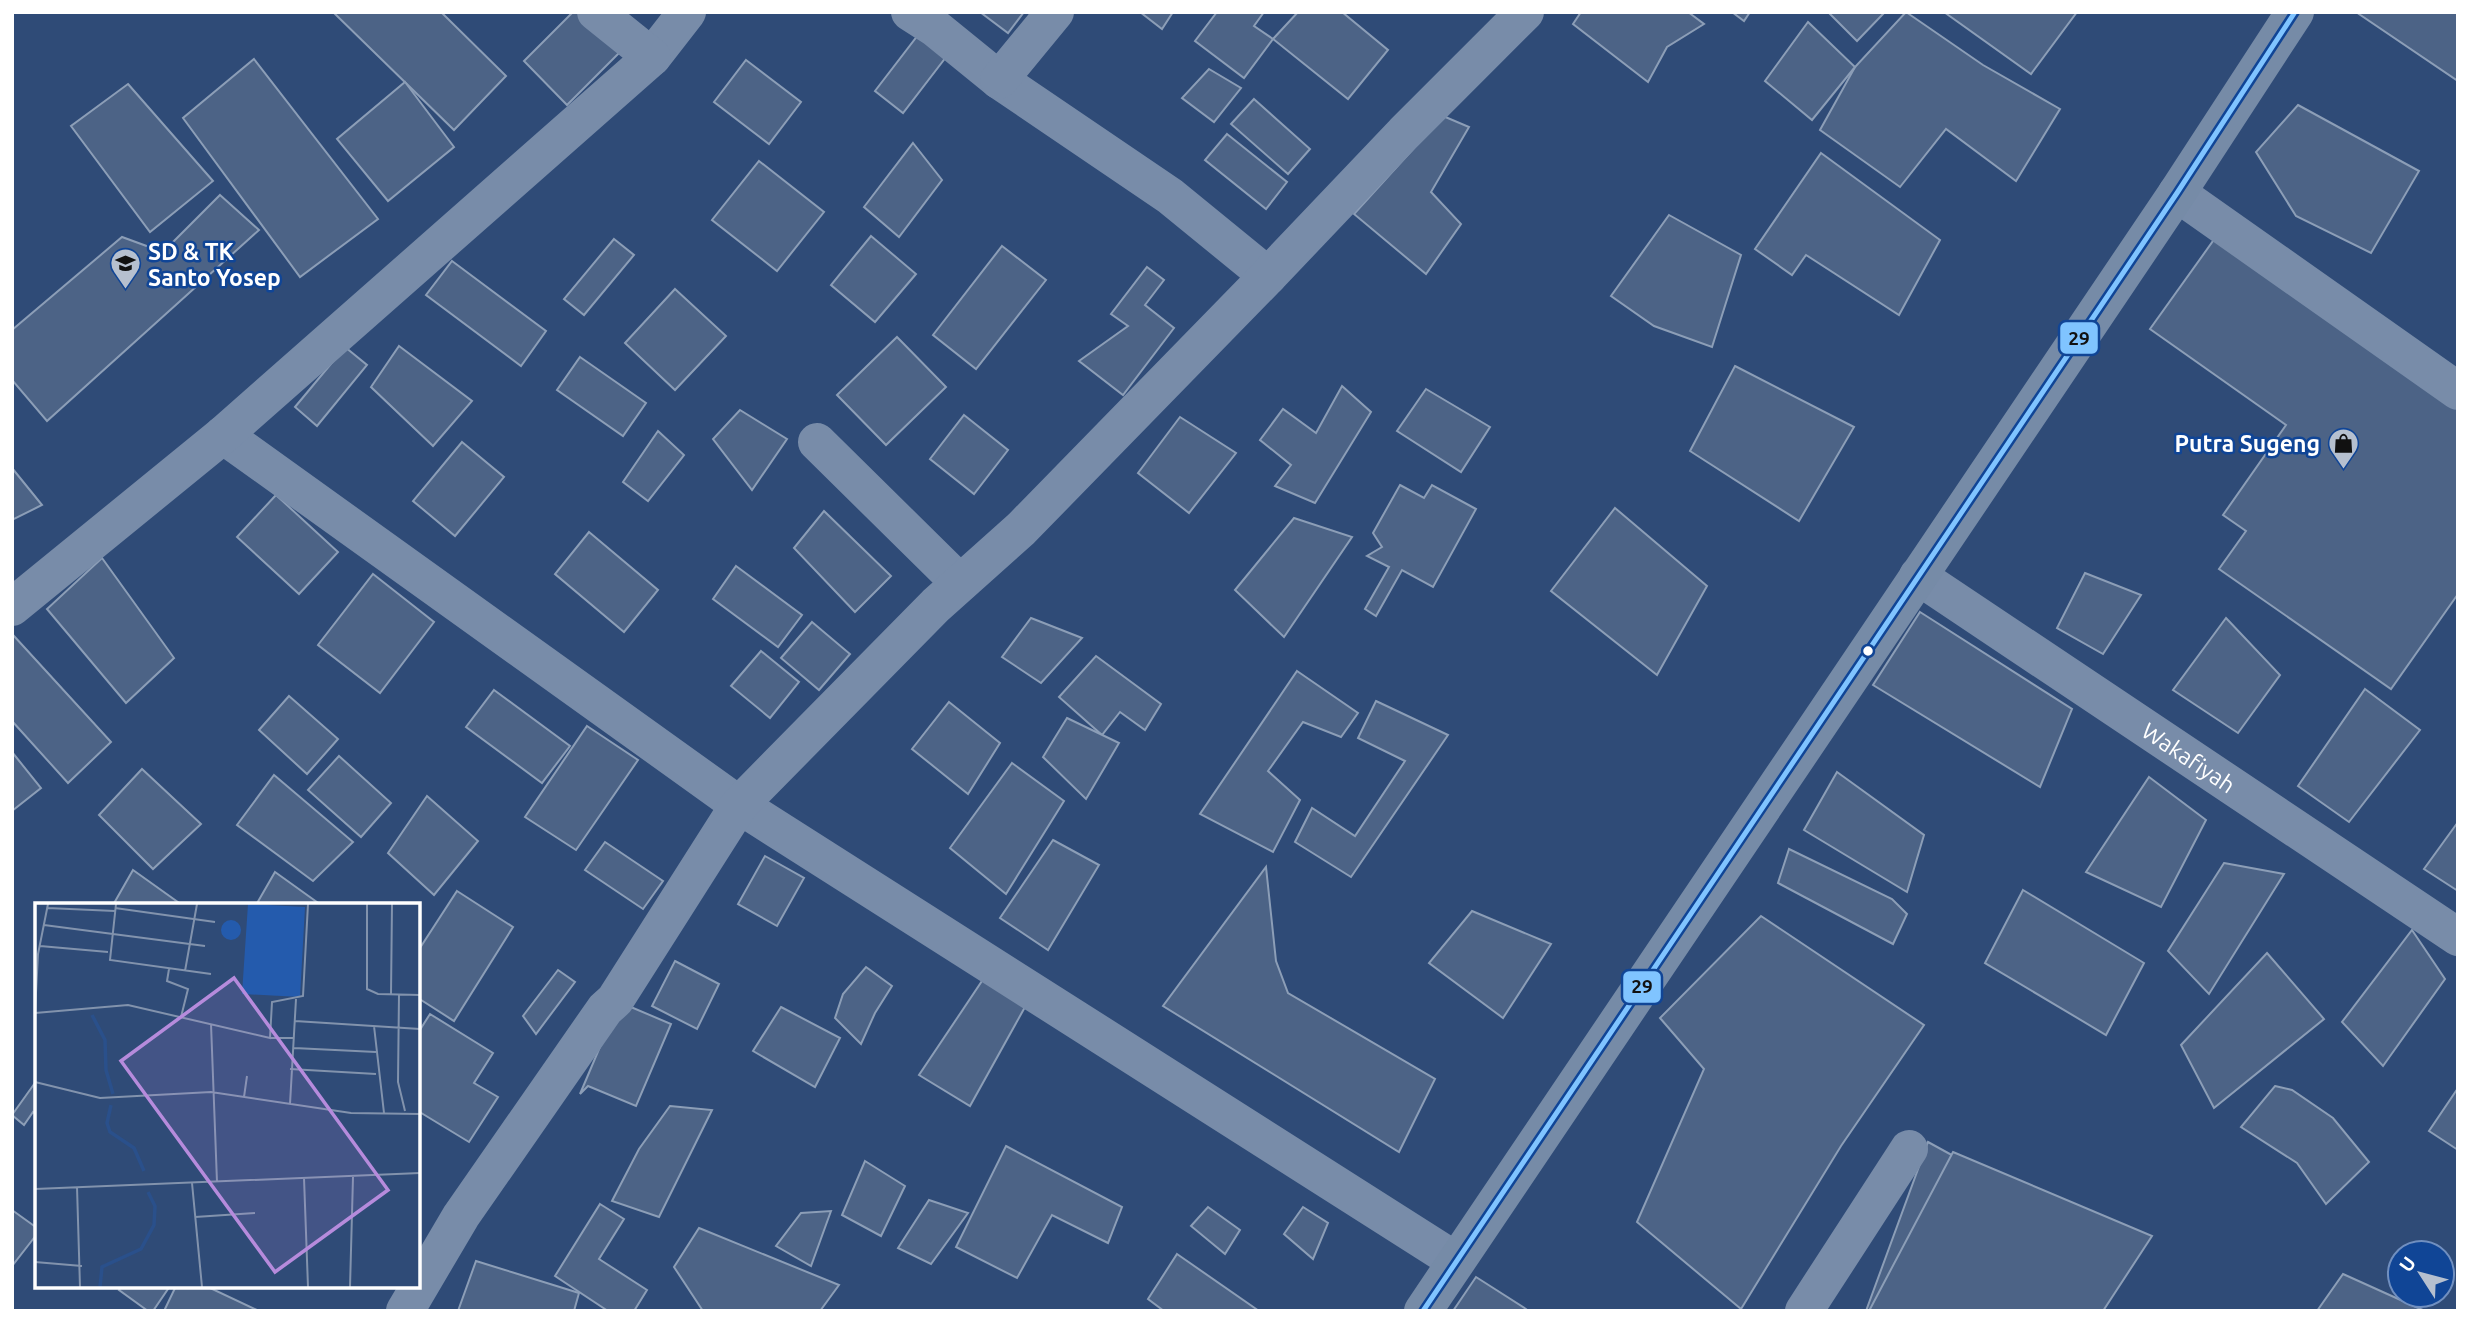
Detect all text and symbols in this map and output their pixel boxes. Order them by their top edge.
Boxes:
place label: SD & TK Santo Yosep [148,239,281,290]
school or university icon: SD & TK Santo Yosep [108,247,142,291]
line badge: 29 [2059,321,2099,355]
text: 29 [2068,327,2090,349]
shop icon: Putra Sugeng [2326,426,2360,470]
place label: Putra Sugeng [2175,431,2320,456]
unlabelled marker [1861,644,1875,658]
street label: Wakafiyah [2138,717,2240,797]
inset map [35,903,420,1288]
line badge: 29 [1622,970,1662,1004]
text: 29 [1631,975,1653,997]
north arrow [2386,1239,2456,1309]
text: U [2394,1252,2420,1276]

